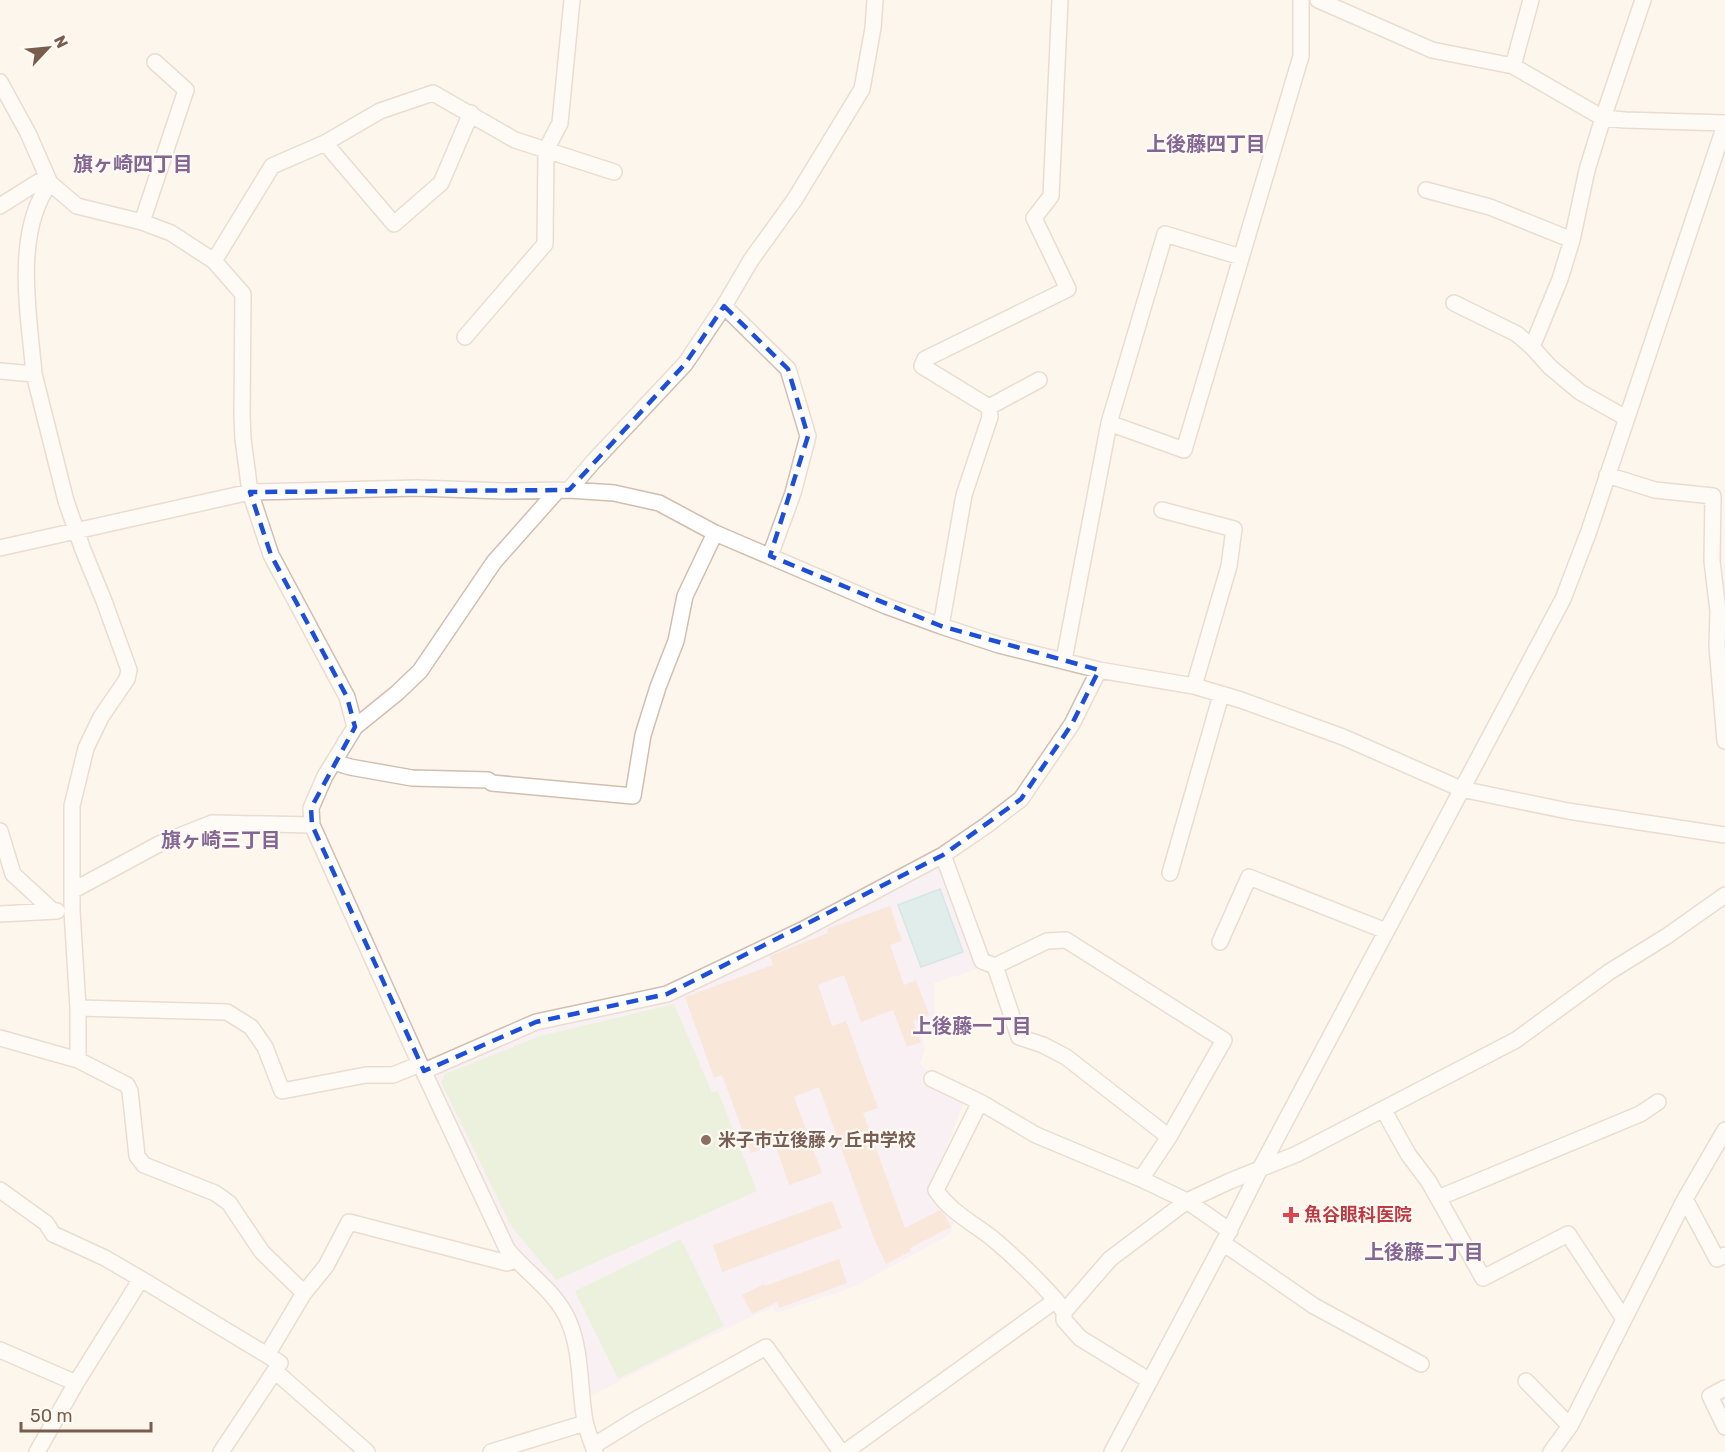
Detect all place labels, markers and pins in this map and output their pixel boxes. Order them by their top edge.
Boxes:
place label: 米子市立後藤ヶ丘中学校 [718,1129,916,1151]
marker: 米子市立後藤ヶ丘中学校 [699,1133,713,1147]
place label: 魚谷眼科医院 [1304,1204,1412,1226]
marker: 魚谷眼科医院 [1282,1206,1300,1224]

